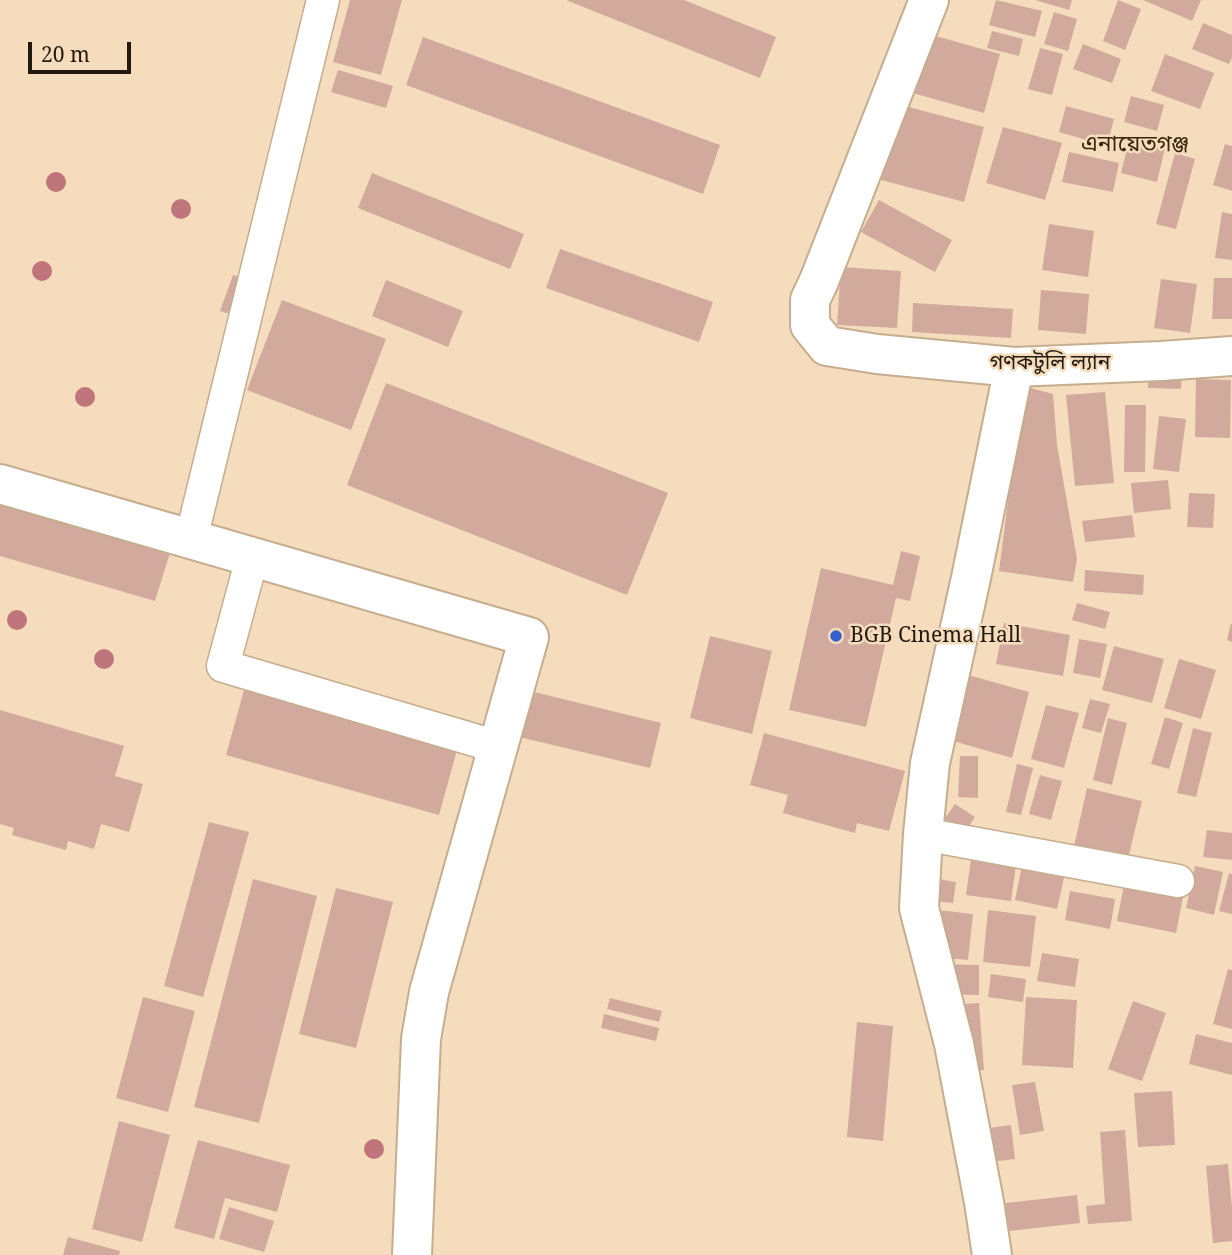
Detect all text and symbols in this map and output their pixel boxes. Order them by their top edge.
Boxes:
scale bar [32,28,135,72]
text: 20 m [41,40,90,68]
district label: এনায়েতগঞ্জ [1081,130,1189,158]
street label: গণকটুলি ল্যান [990,350,1110,376]
place label: BGB Cinema Hall [850,623,1021,649]
marker: BGB Cinema Hall [828,628,844,644]

